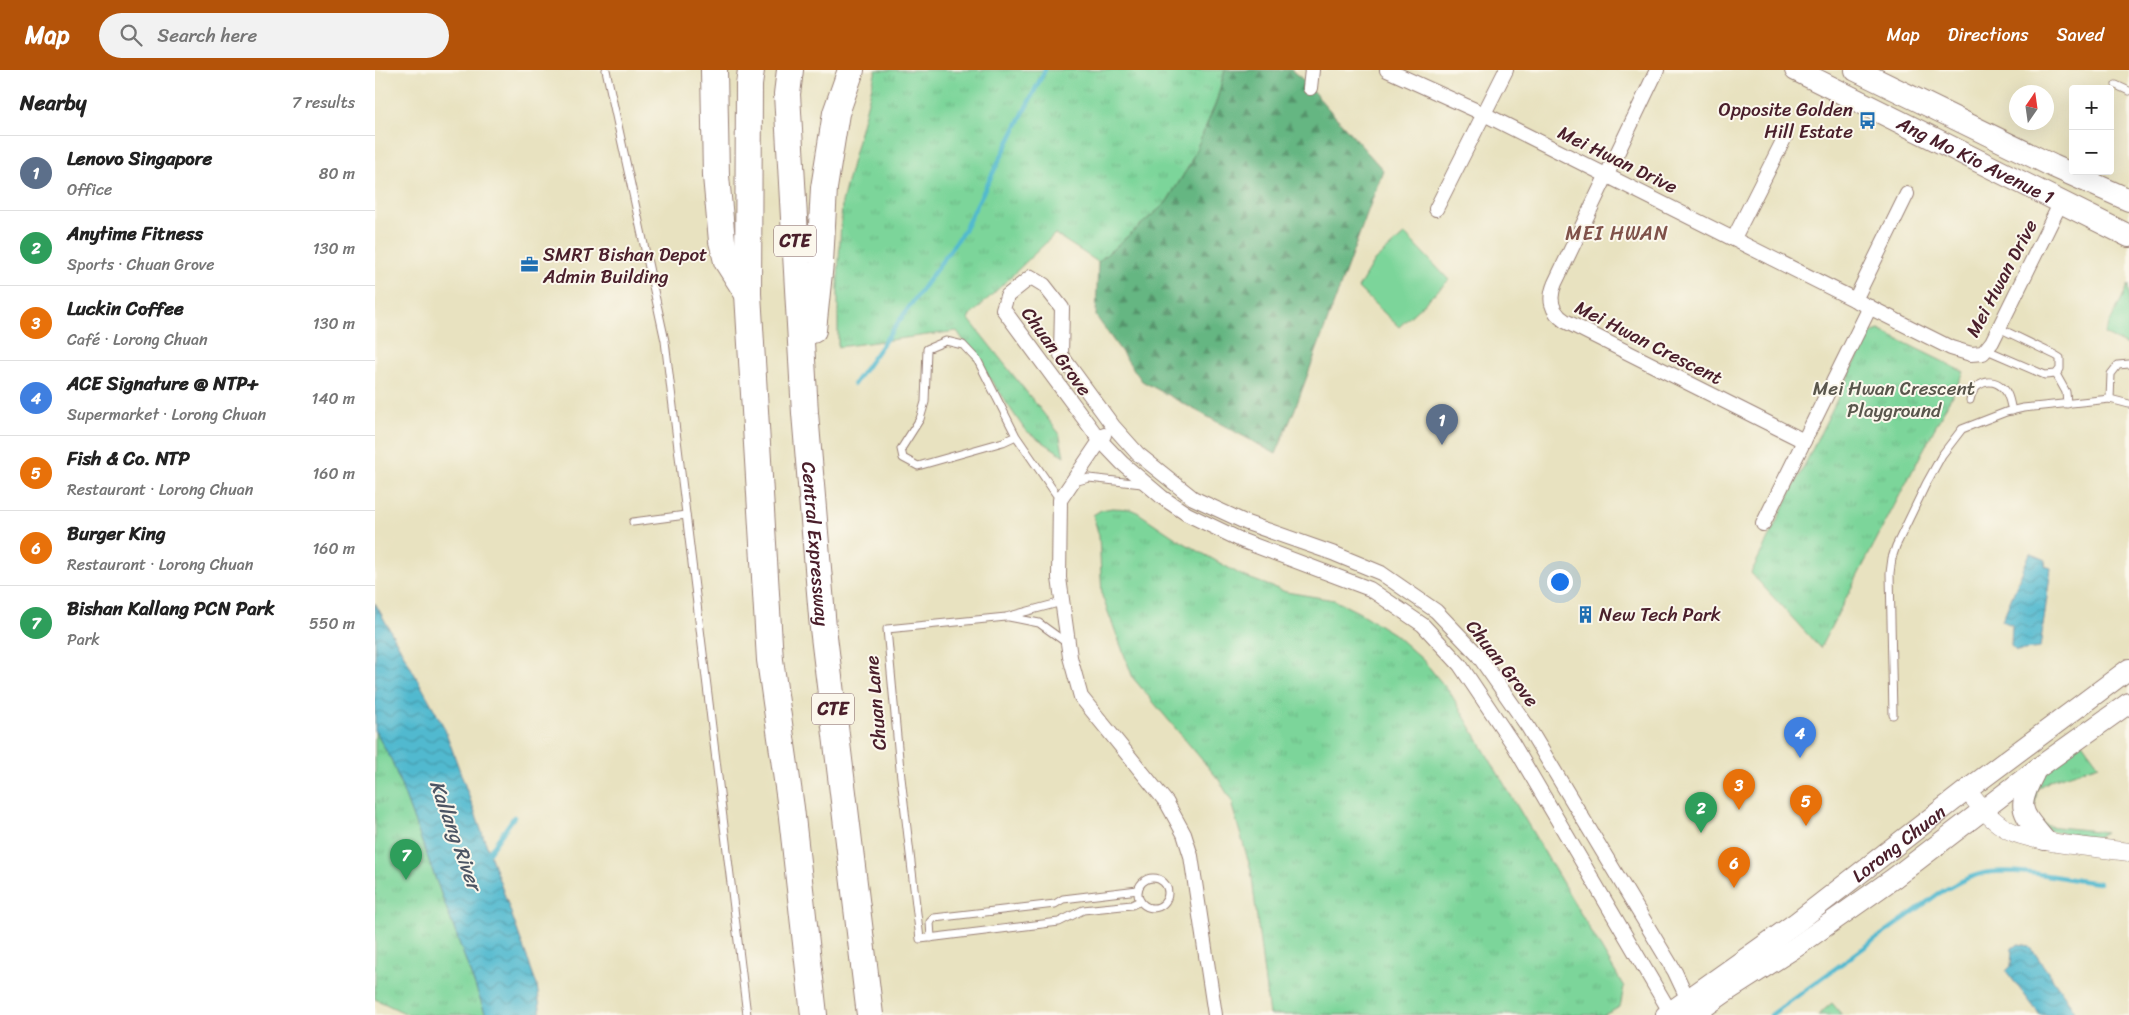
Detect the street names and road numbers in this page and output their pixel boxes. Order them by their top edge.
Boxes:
street label: Ang Mo Kio Avenue 1 [1890,106,2060,213]
street label: Mei Hwan Drive [1552,116,1684,203]
street label: Mei Hwan Drive [1956,213,2047,343]
road number: CTE [774,226,816,257]
street label: Mei Hwan Crescent [1569,291,1729,394]
street label: Chuan Grove [1013,299,1101,403]
street label: Central Expressway [792,460,839,628]
street label: Chuan Grove [1457,612,1548,715]
street label: Chuan Lane [855,654,896,752]
road number: CTE [812,694,854,724]
street label: Lorong Chuan [1844,796,1953,891]

